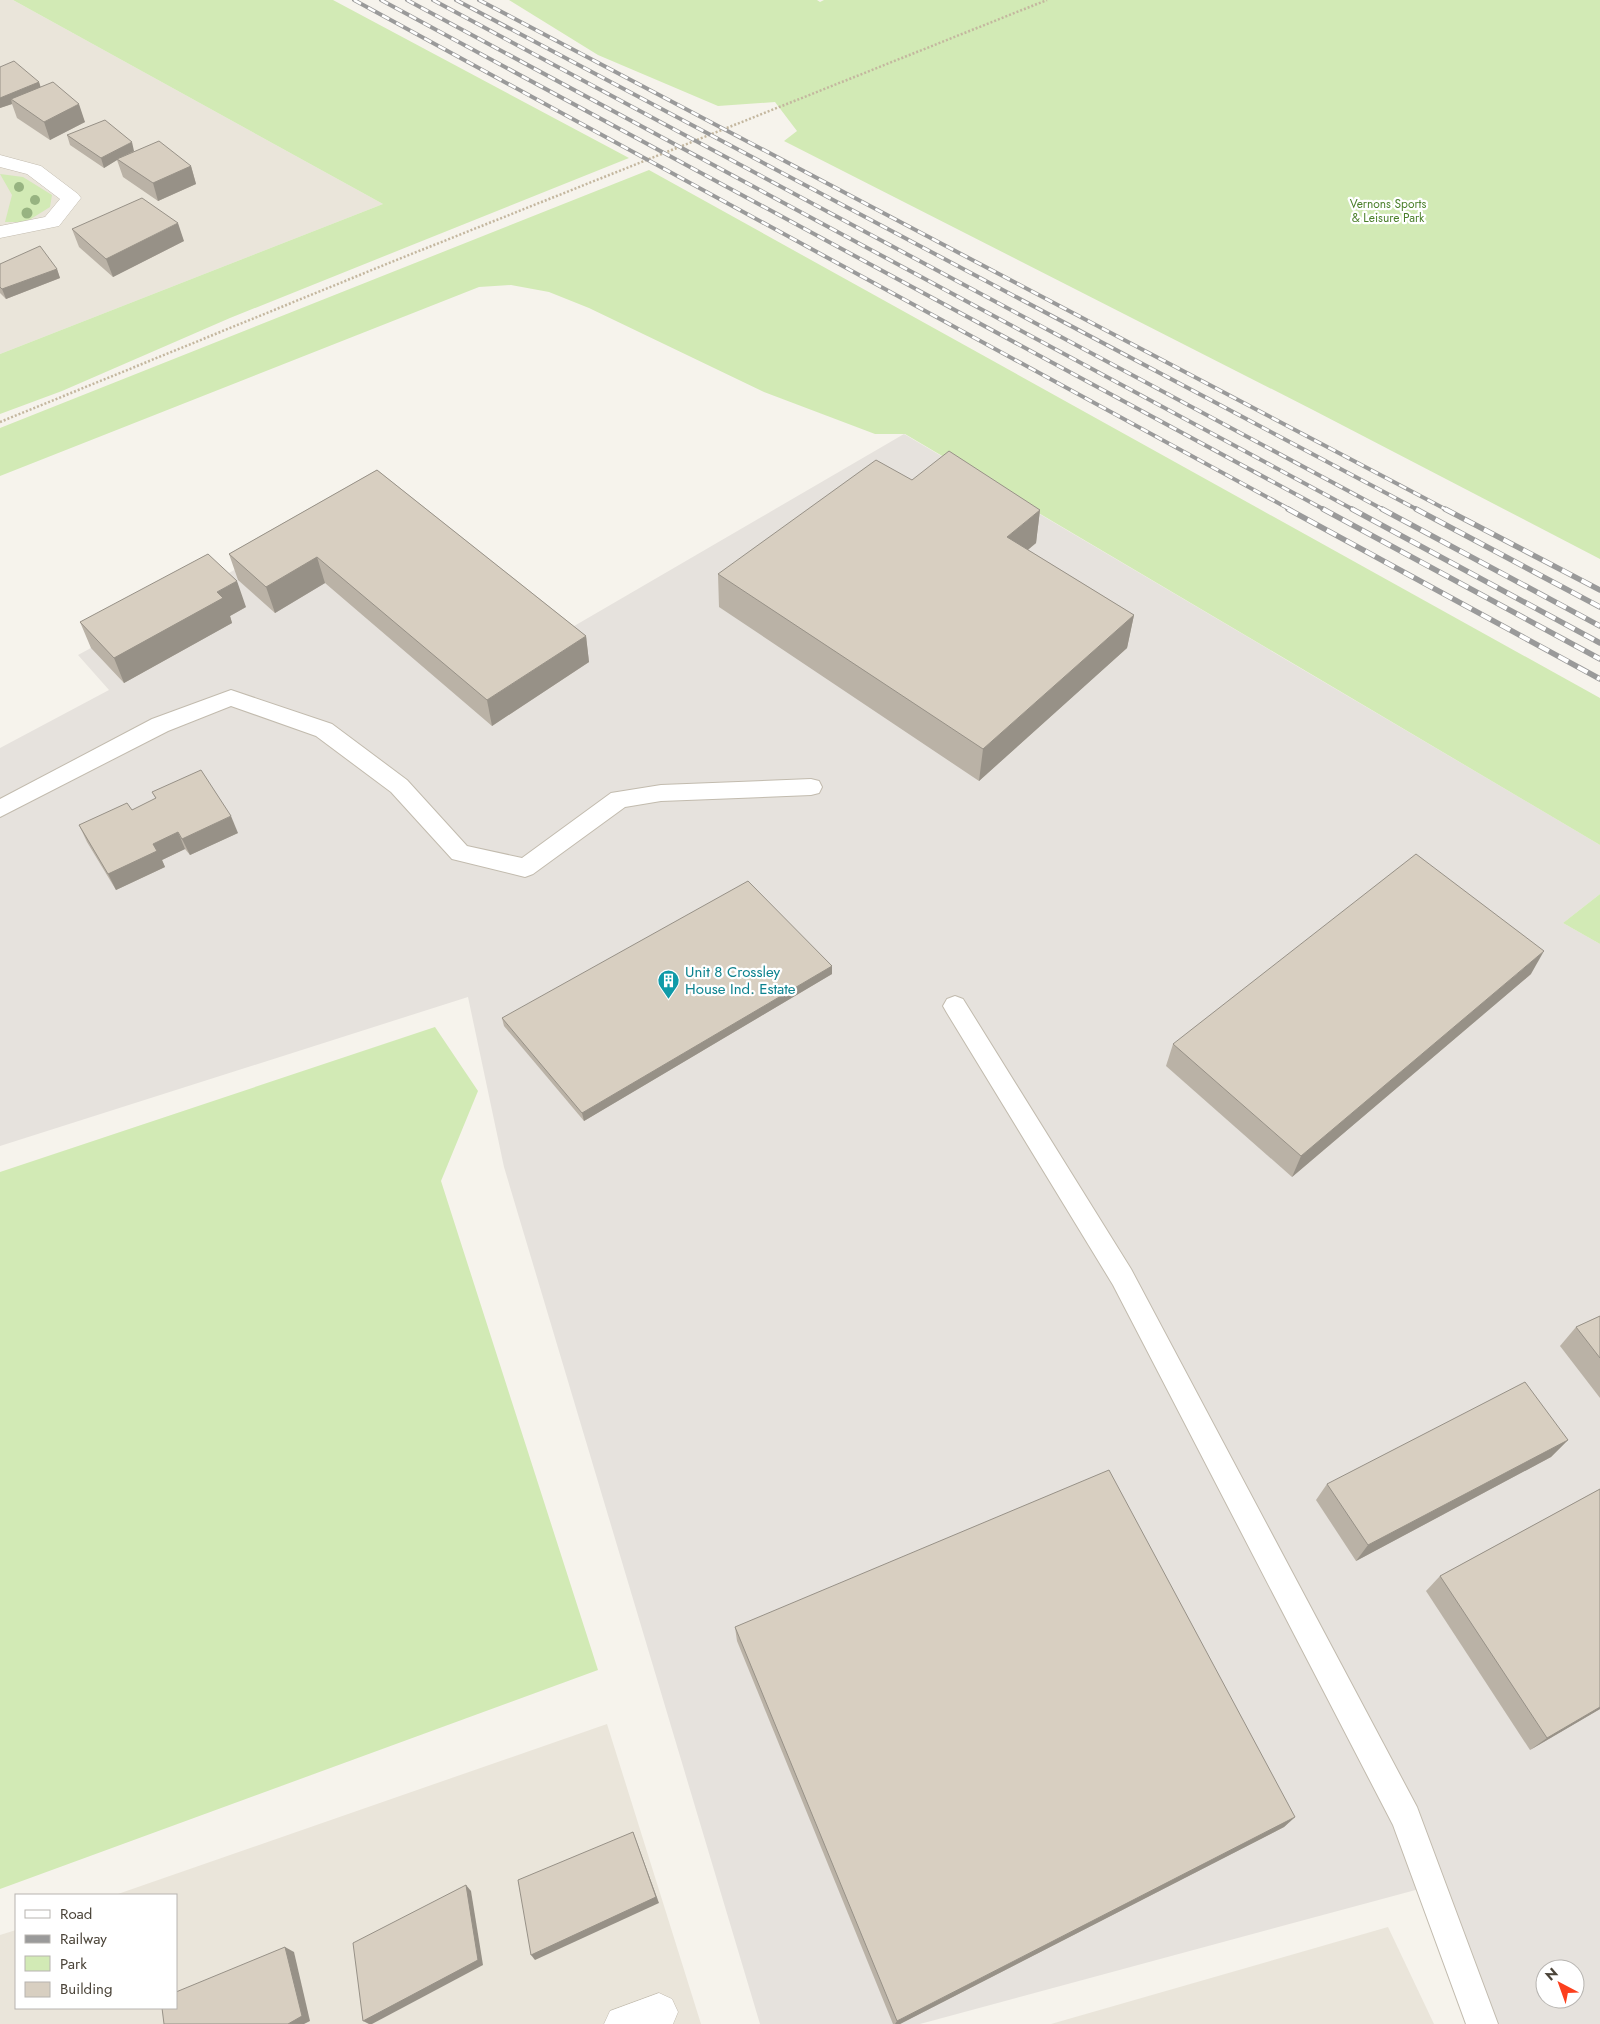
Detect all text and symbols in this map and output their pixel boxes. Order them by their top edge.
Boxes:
park label: Vernons Sports & Leisure Park [1350,195,1426,227]
place label: Unit 8 Crossley House Ind. Estate [685,961,796,1000]
building icon: Unit 8 Crossley House Ind. Estate [657,969,681,1000]
legend [15,1894,178,2009]
text: Road [60,1903,92,1925]
text: Railway [60,1928,107,1950]
text: Park [60,1953,87,1975]
north arrow [1535,1959,1585,2009]
text: N [1541,1963,1562,1985]
text: Building [60,1978,112,2000]

